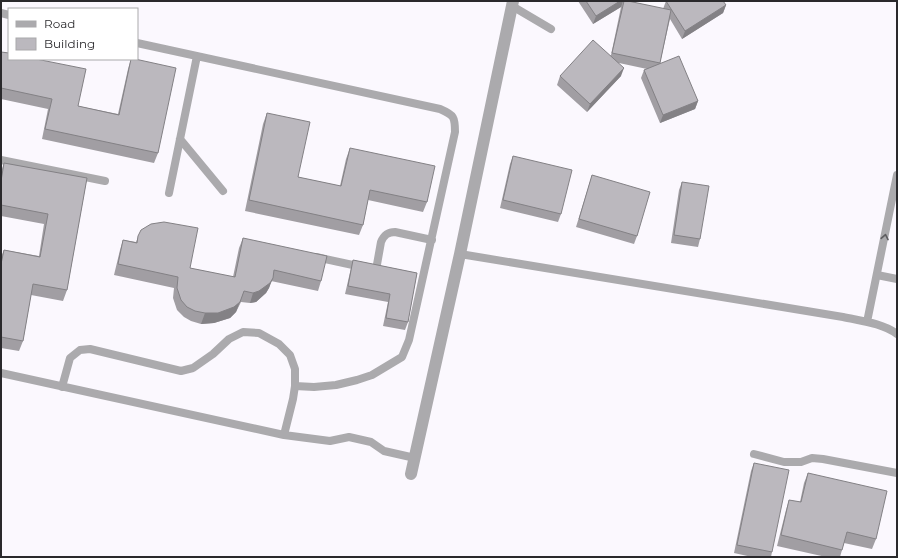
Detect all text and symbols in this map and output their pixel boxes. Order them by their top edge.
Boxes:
legend [8,8,138,60]
text: Road [44,16,75,31]
text: Building [44,36,95,51]
one-way arrow [880,234,888,240]

